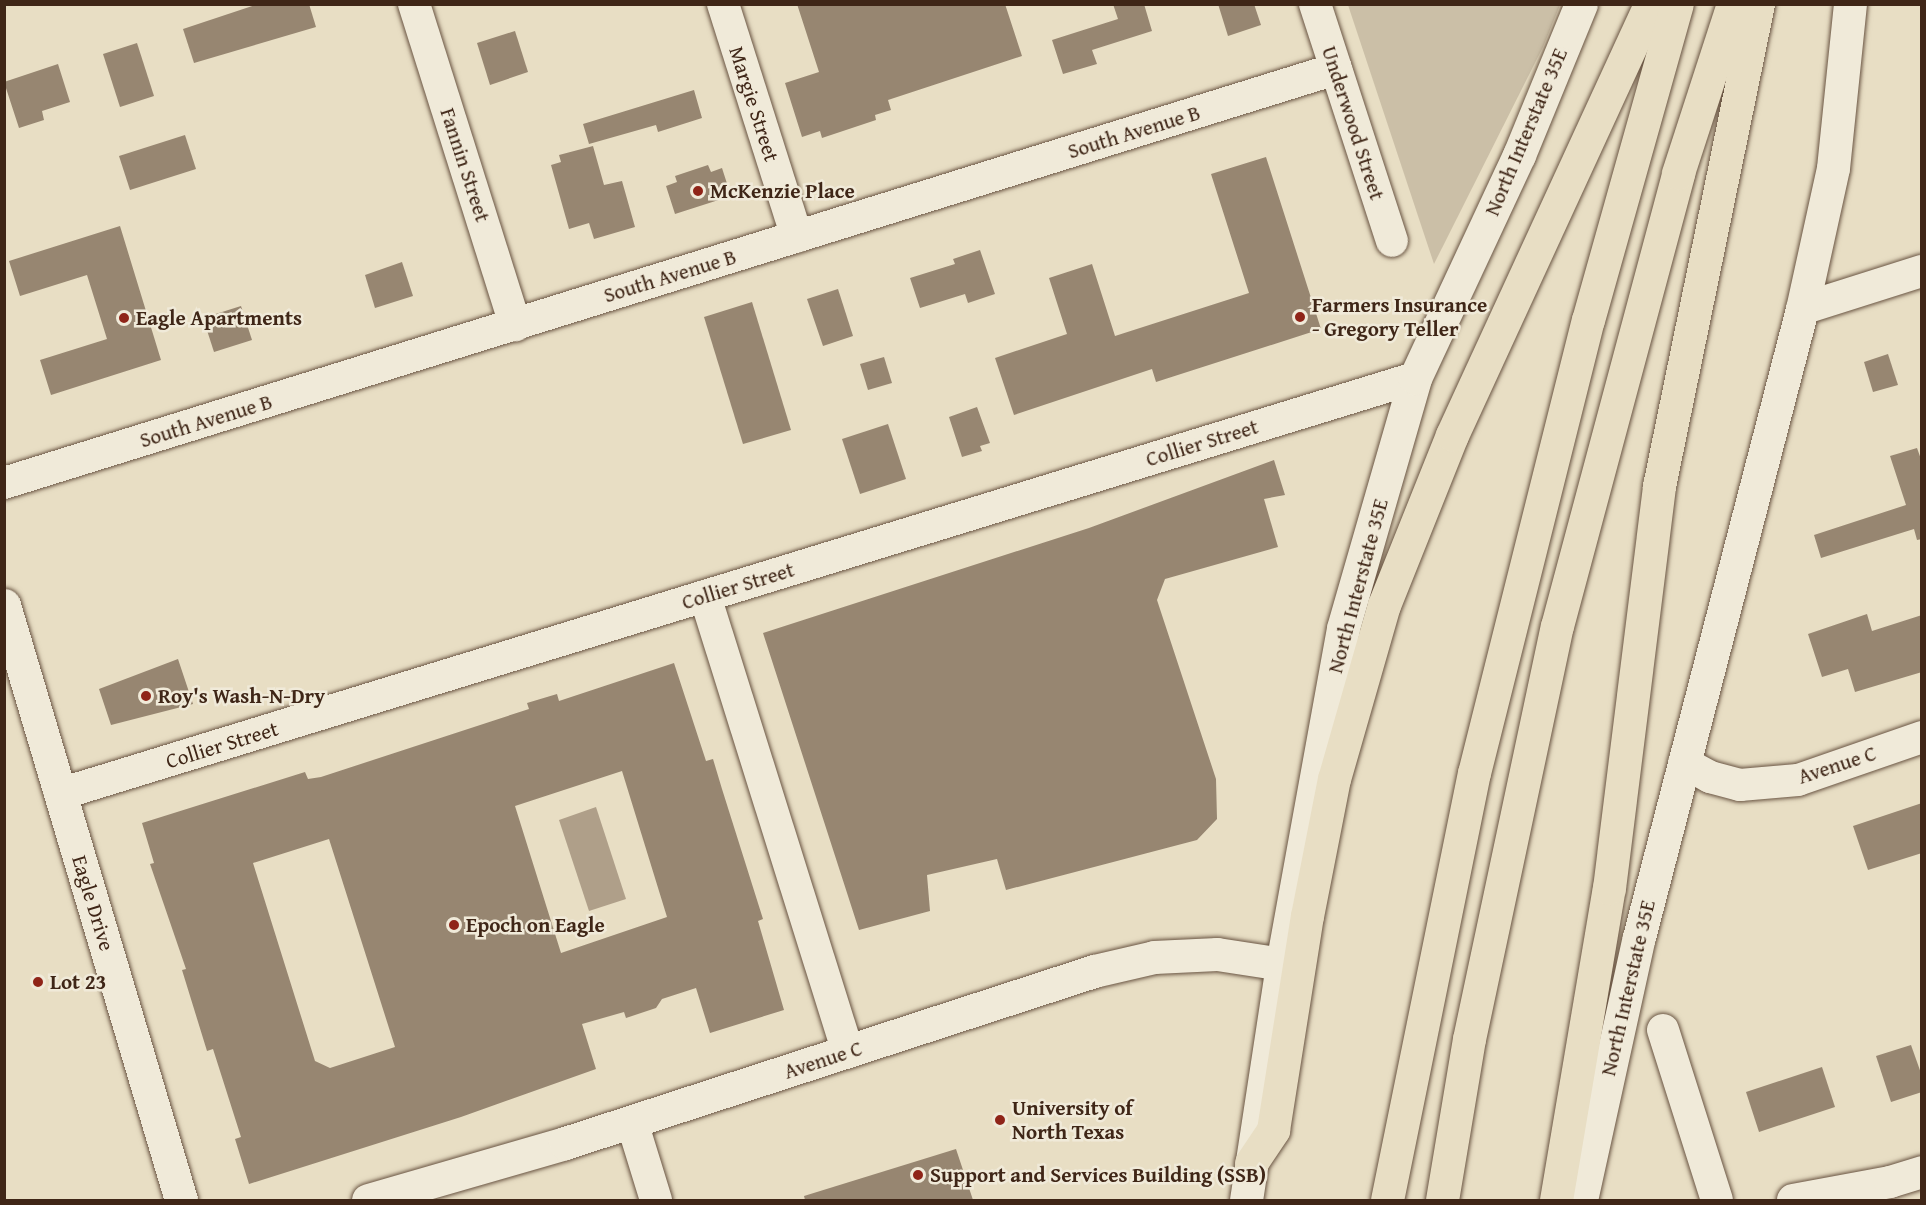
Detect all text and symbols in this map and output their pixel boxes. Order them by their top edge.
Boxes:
street label: Margie Street [724,43,784,165]
street label: Underwood Street [1316,43,1390,203]
street label: North Interstate 35E [1479,44,1573,220]
street label: South Avenue B [1065,100,1203,164]
street label: Fannin Street [435,105,495,225]
place label: McKenzie Place [710,178,855,204]
marker: McKenzie Place [691,184,705,198]
street label: South Avenue B [601,244,739,308]
place label: Farmers Insurance - Gregory Teller [1312,292,1487,342]
place label: Eagle Apartments [136,305,302,331]
marker: Farmers Insurance - Gregory Teller [1293,310,1307,324]
marker: Eagle Apartments [117,311,131,325]
street label: South Avenue B [137,389,275,453]
street label: Collier Street [1143,414,1261,472]
street label: North Interstate 35E [1323,496,1393,676]
street label: Collier Street [679,557,797,615]
place label: Roy's Wash-N-Dry [158,683,325,709]
marker: Roy's Wash-N-Dry [139,689,153,703]
street label: Collier Street [163,716,281,774]
street label: Avenue C [1795,741,1879,789]
street label: Eagle Drive [67,852,119,954]
street label: North Interstate 35E [1596,898,1660,1078]
place label: Epoch on Eagle [466,912,605,938]
marker: Epoch on Eagle [447,918,461,932]
place label: Lot 23 [50,969,106,995]
marker: Lot 23 [31,975,45,989]
street label: Avenue C [781,1036,865,1084]
place label: University of North Texas [1012,1095,1133,1145]
marker: University of North Texas [993,1113,1007,1127]
place label: Support and Services Building (SSB) [930,1162,1266,1188]
marker: Support and Services Building (SSB) [911,1168,925,1182]

